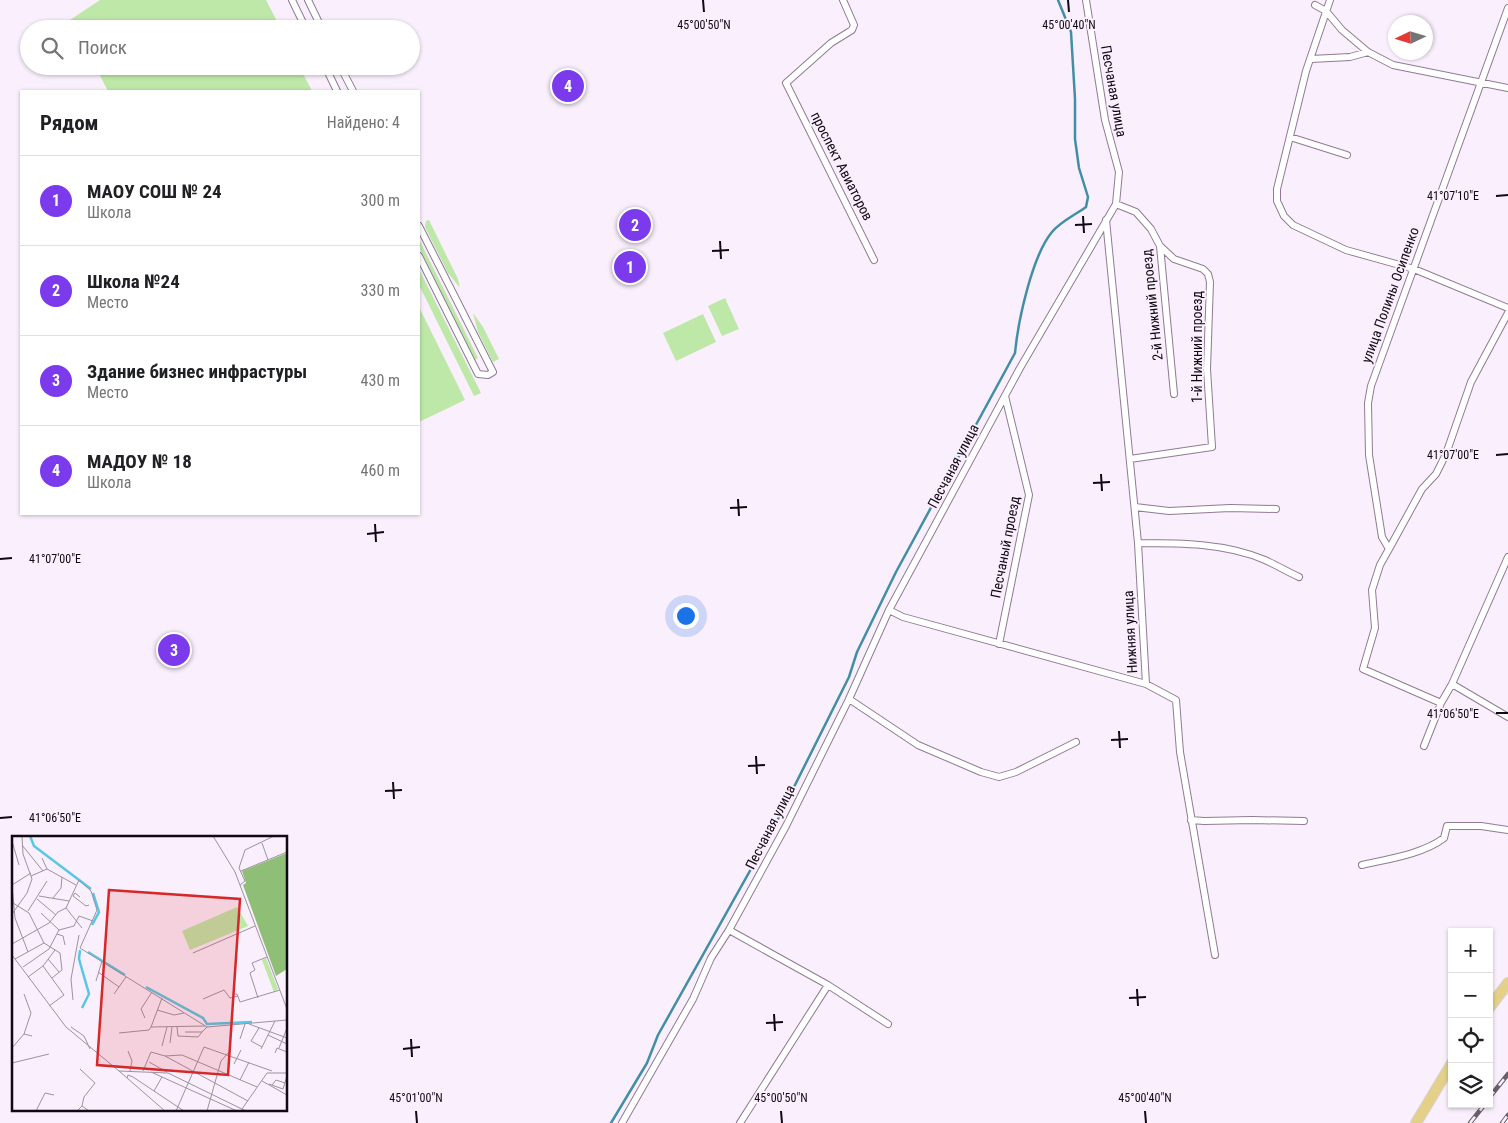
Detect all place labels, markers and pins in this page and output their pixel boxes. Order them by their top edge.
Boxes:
pin: 4 [552,67,584,105]
pin: 2 [619,206,651,244]
pin: 1 [614,248,646,286]
pin: 3 [158,631,190,669]

